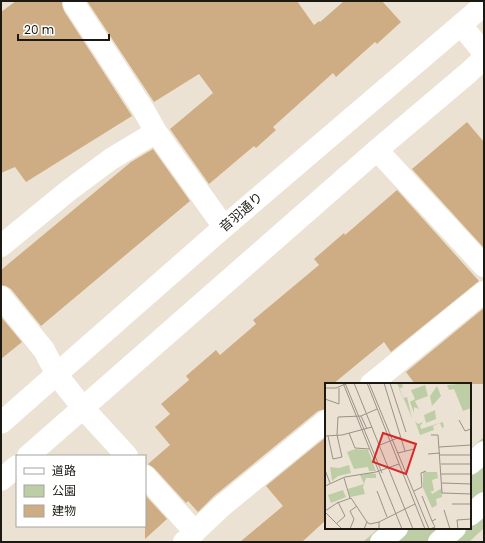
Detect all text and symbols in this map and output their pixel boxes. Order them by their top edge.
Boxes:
scale bar [18,16,109,42]
text: 20 m [24,21,54,38]
street label: 音羽通り [215,188,267,236]
inset map [325,383,471,529]
legend [16,455,146,527]
text: 道路 [52,462,76,479]
text: 公園 [52,482,76,499]
text: 建物 [52,502,76,519]

